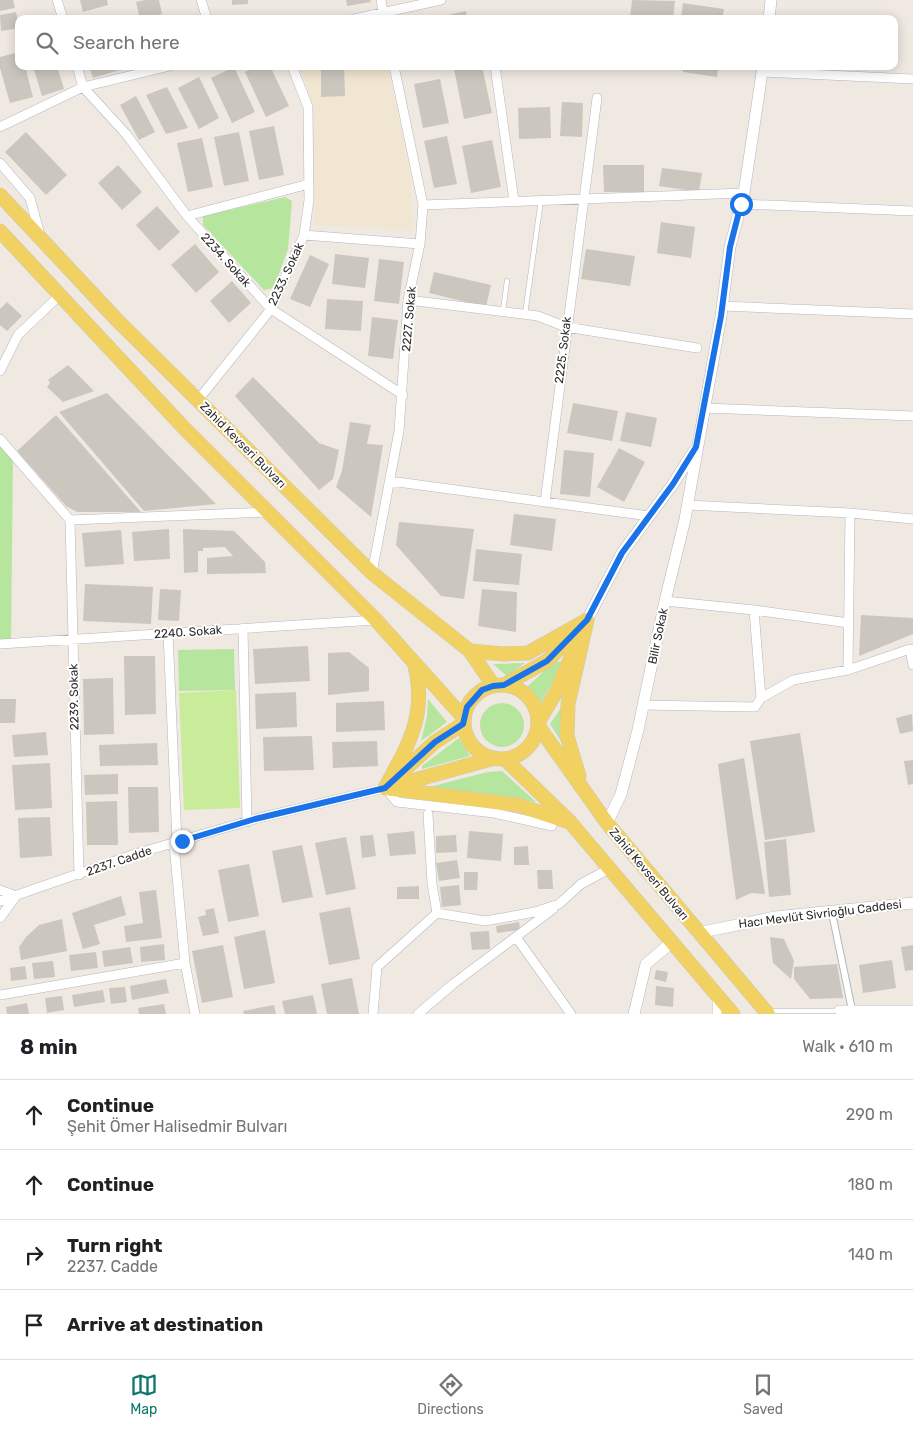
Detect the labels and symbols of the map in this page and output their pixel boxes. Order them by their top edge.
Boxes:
route start [730,193,753,216]
street label: 2234. Sokak [198,230,254,290]
street label: 2233. Sokak [265,240,307,308]
street label: 2227. Sokak [399,285,419,352]
street label: 2225. Sokak [552,315,574,384]
street label: Zahid Kevseri Bulvarı [197,399,289,491]
street label: Bilir Sokak [645,606,671,665]
street label: 2240. Sokak [154,623,223,641]
street label: 2239. Sokak [66,663,82,731]
street label: Zahid Kevseri Bulvarı [606,825,692,923]
route end [171,830,194,853]
street label: 2237. Cadde [84,843,154,879]
street label: Hacı Mevlüt Sivrioğlu Caddesi [738,897,903,931]

